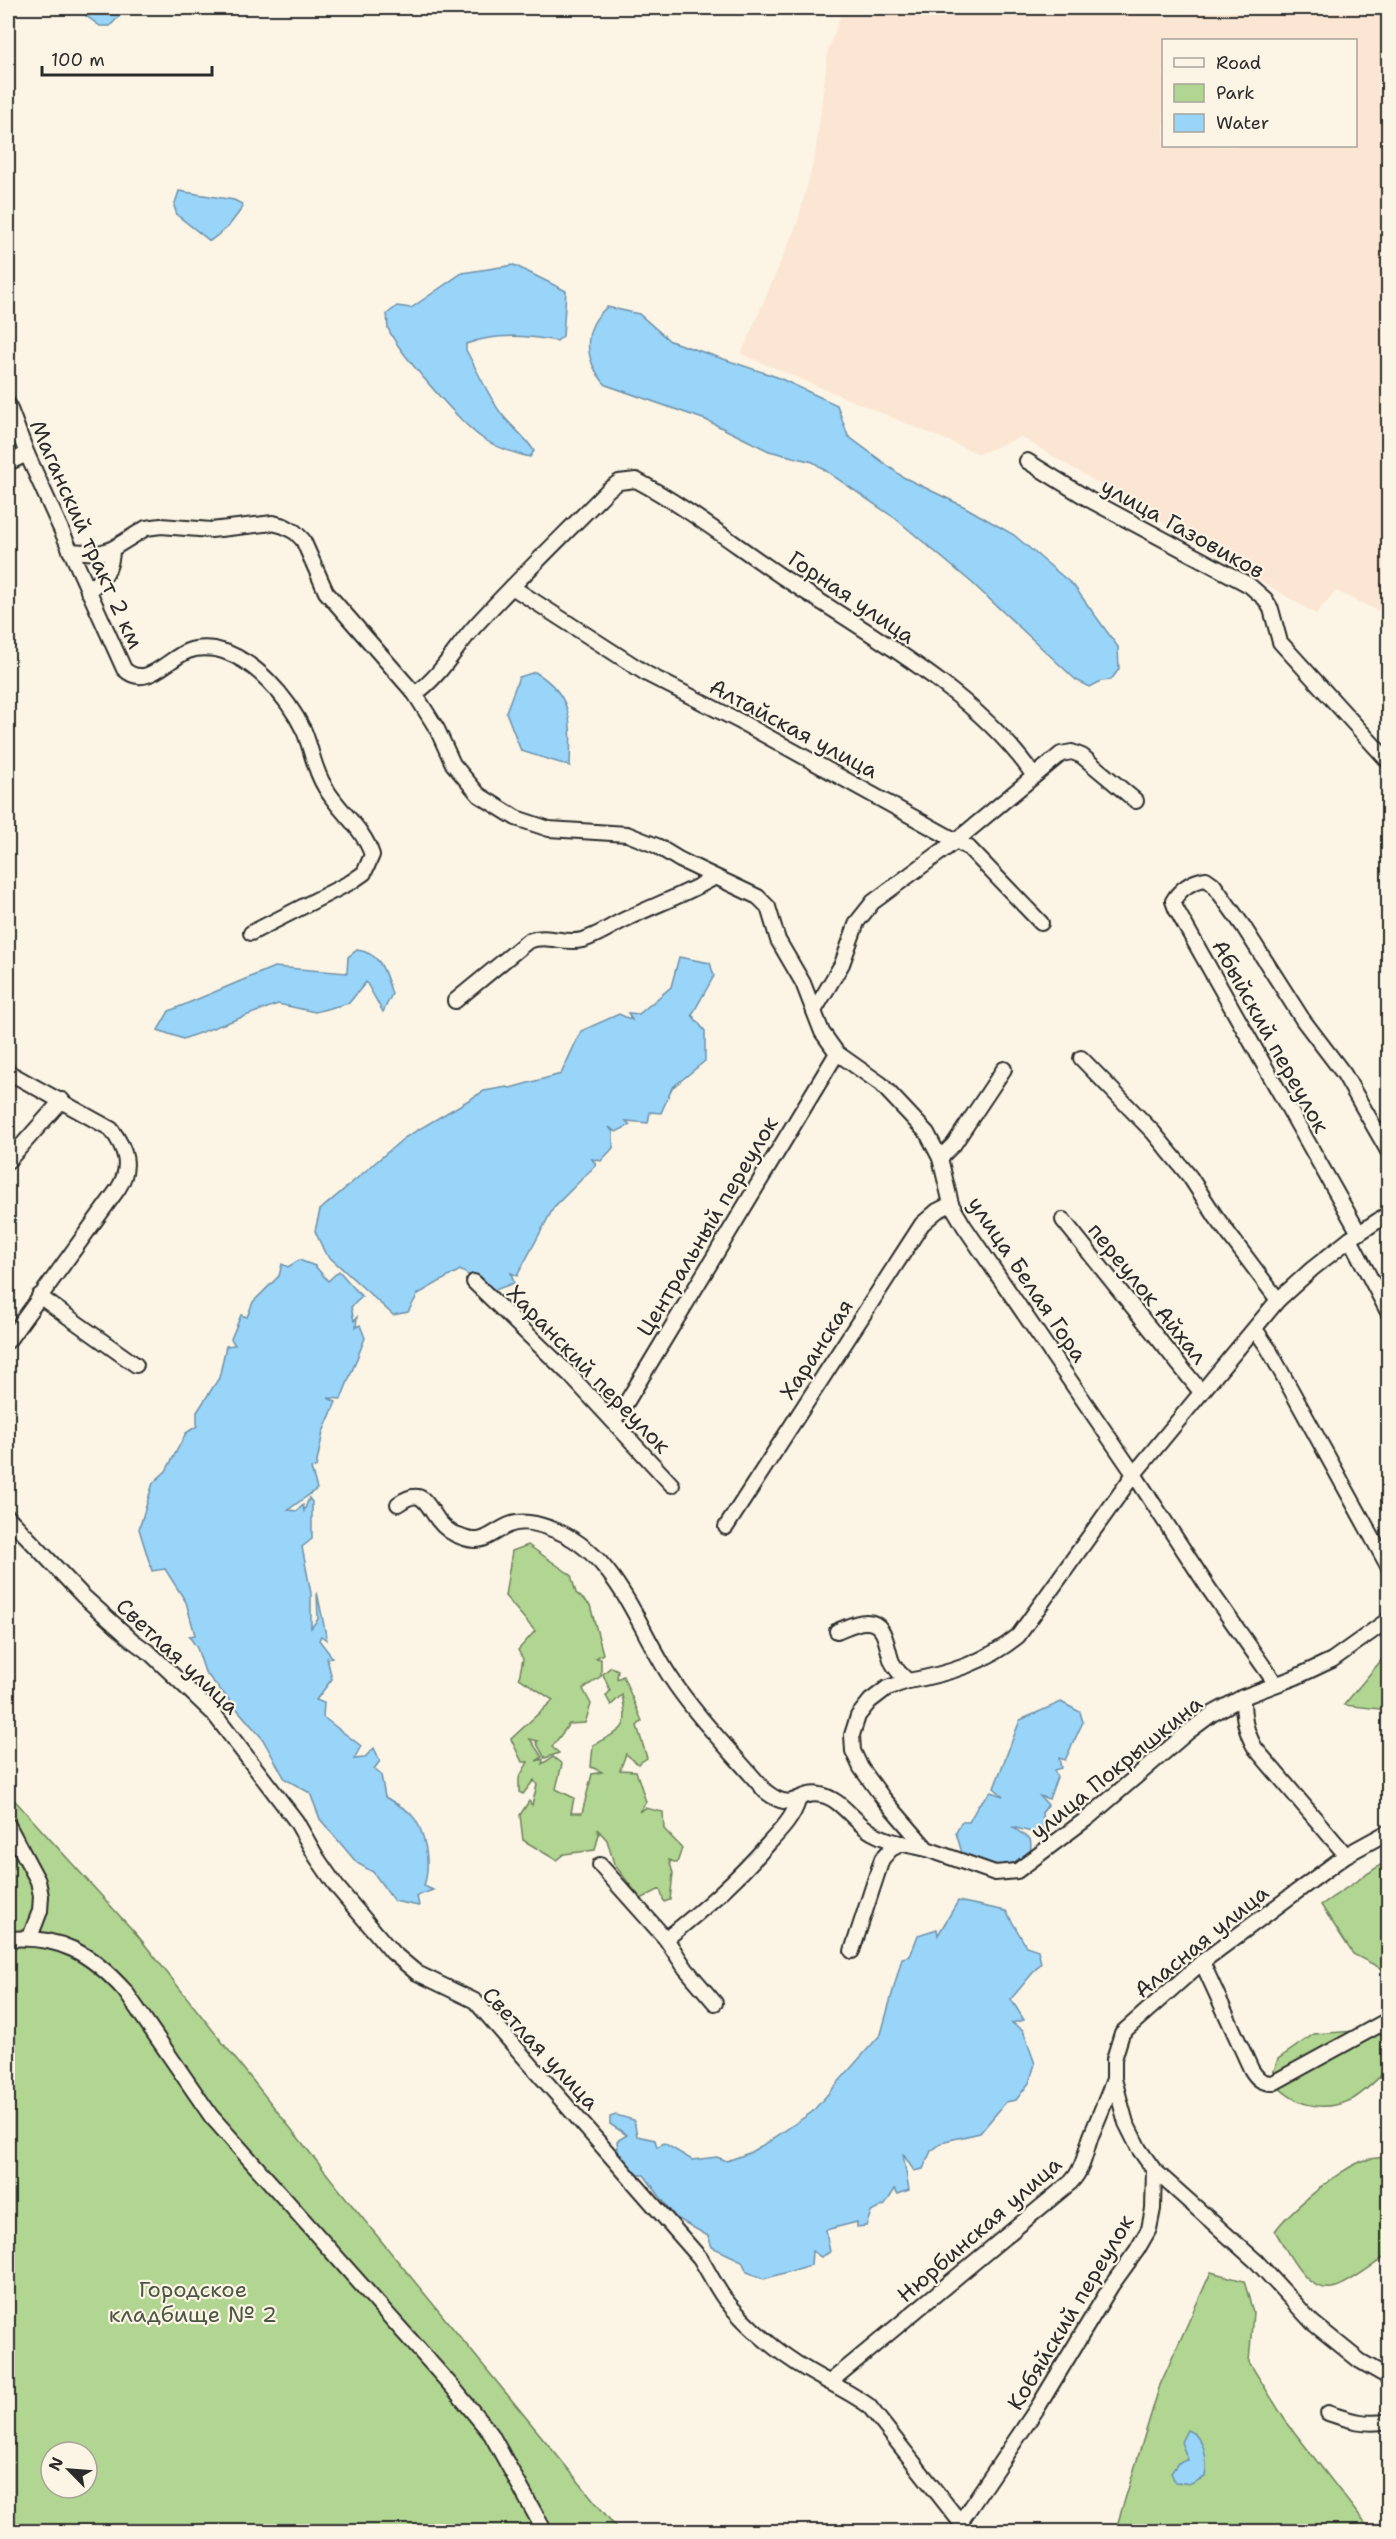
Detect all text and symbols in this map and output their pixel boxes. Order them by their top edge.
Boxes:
scale bar [42,39,212,77]
legend [1162,39,1357,147]
text: 100 m [51,48,105,72]
text: Road [1216,51,1261,75]
text: Park [1216,81,1255,105]
text: Water [1216,111,1269,135]
street label: Маганский тракт 2 км [23,415,150,653]
street label: улица Газовиков [1096,472,1270,585]
street label: Горная улица [783,544,921,651]
street label: Алтайская улица [704,672,883,785]
street label: Абыйский переулок [1205,934,1336,1138]
street label: Центральный переулок [630,1111,785,1342]
street label: улица Белая Гора [961,1191,1094,1368]
street label: переулок Айхал [1081,1216,1214,1370]
street label: Харанский переулок [501,1279,677,1460]
street label: Харанская [773,1293,860,1405]
street label: Светлая улица [110,1592,246,1721]
street label: улица Покрышкина [1024,1689,1209,1846]
street label: Аласная улица [1128,1878,1275,2005]
street label: Светлая улица [476,1980,606,2116]
street label: Нюрбинская улица [891,2150,1068,2309]
street label: Кобяйский переулок [1001,2209,1140,2415]
park label: Городское кладбище № 2 [109,2275,277,2329]
north arrow [39,2440,99,2500]
text: N [44,2454,68,2474]

